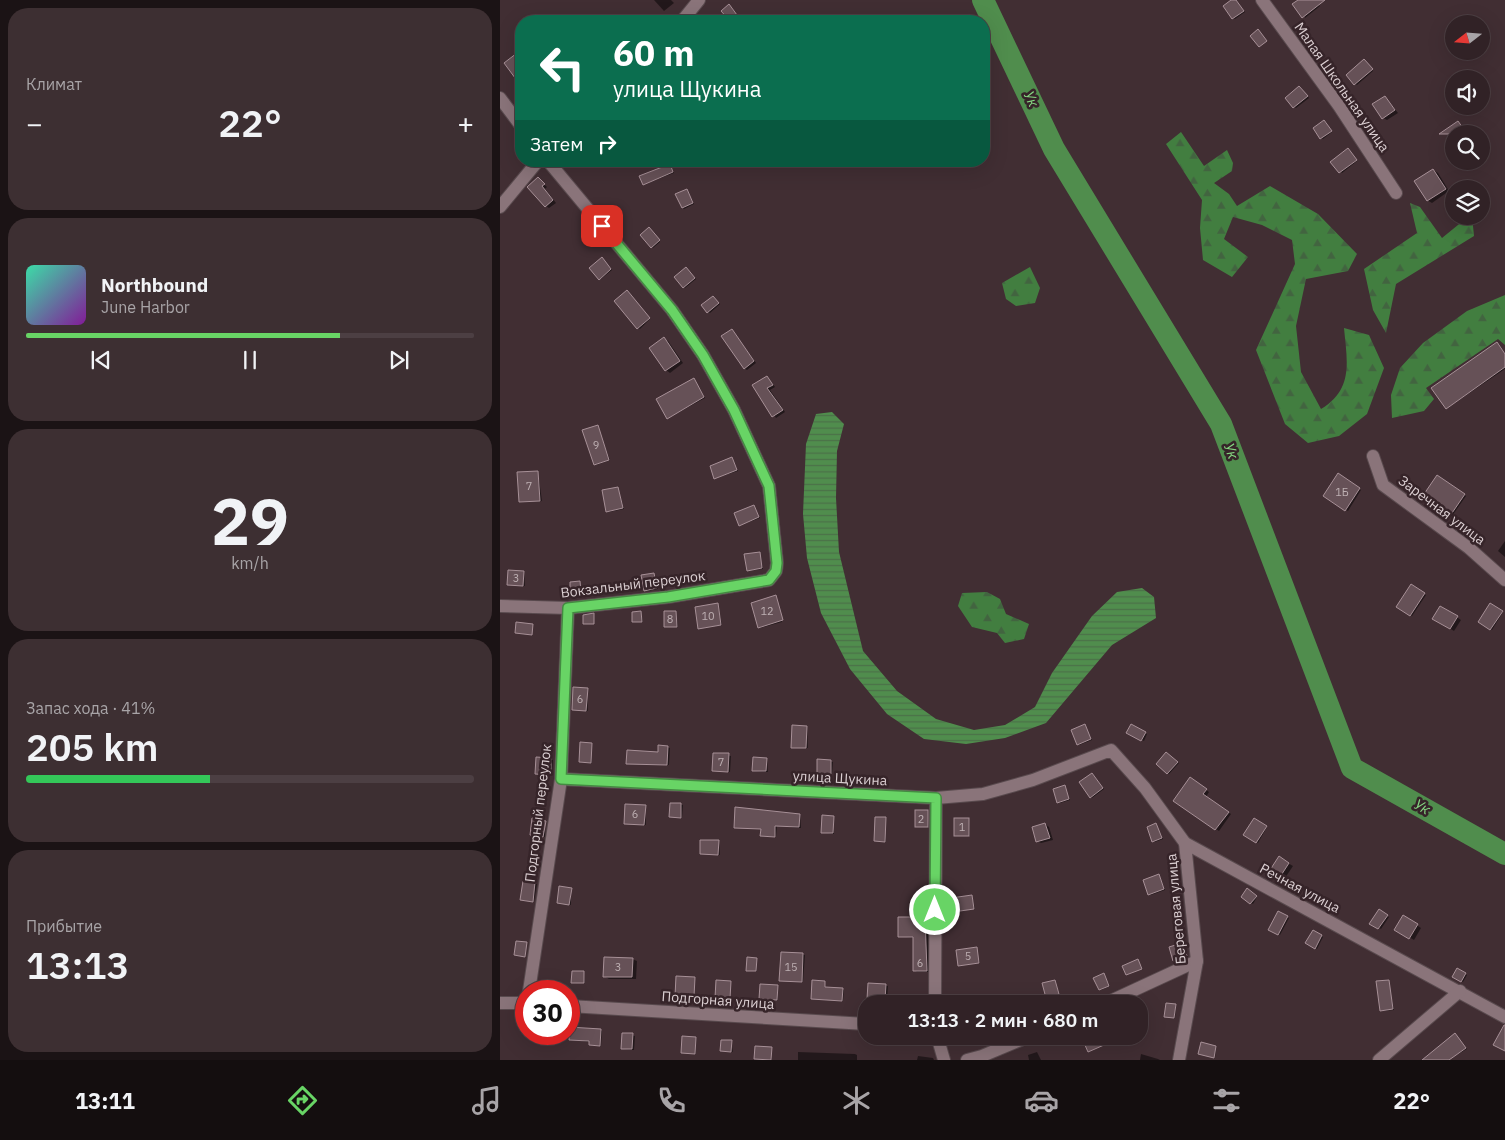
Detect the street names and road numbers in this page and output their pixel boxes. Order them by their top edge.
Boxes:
street label: Малая Школьная улица [1290,19,1394,156]
street label: Заречная улица [1395,471,1490,549]
street label: Вокзальный переулок [560,566,707,602]
street label: Подгорный переулок [521,743,555,883]
street label: улица Щукина [792,767,888,789]
street label: Береговая улица [1162,852,1190,965]
street label: Речная улица [1257,859,1344,917]
street label: Подгорная улица [661,987,775,1013]

